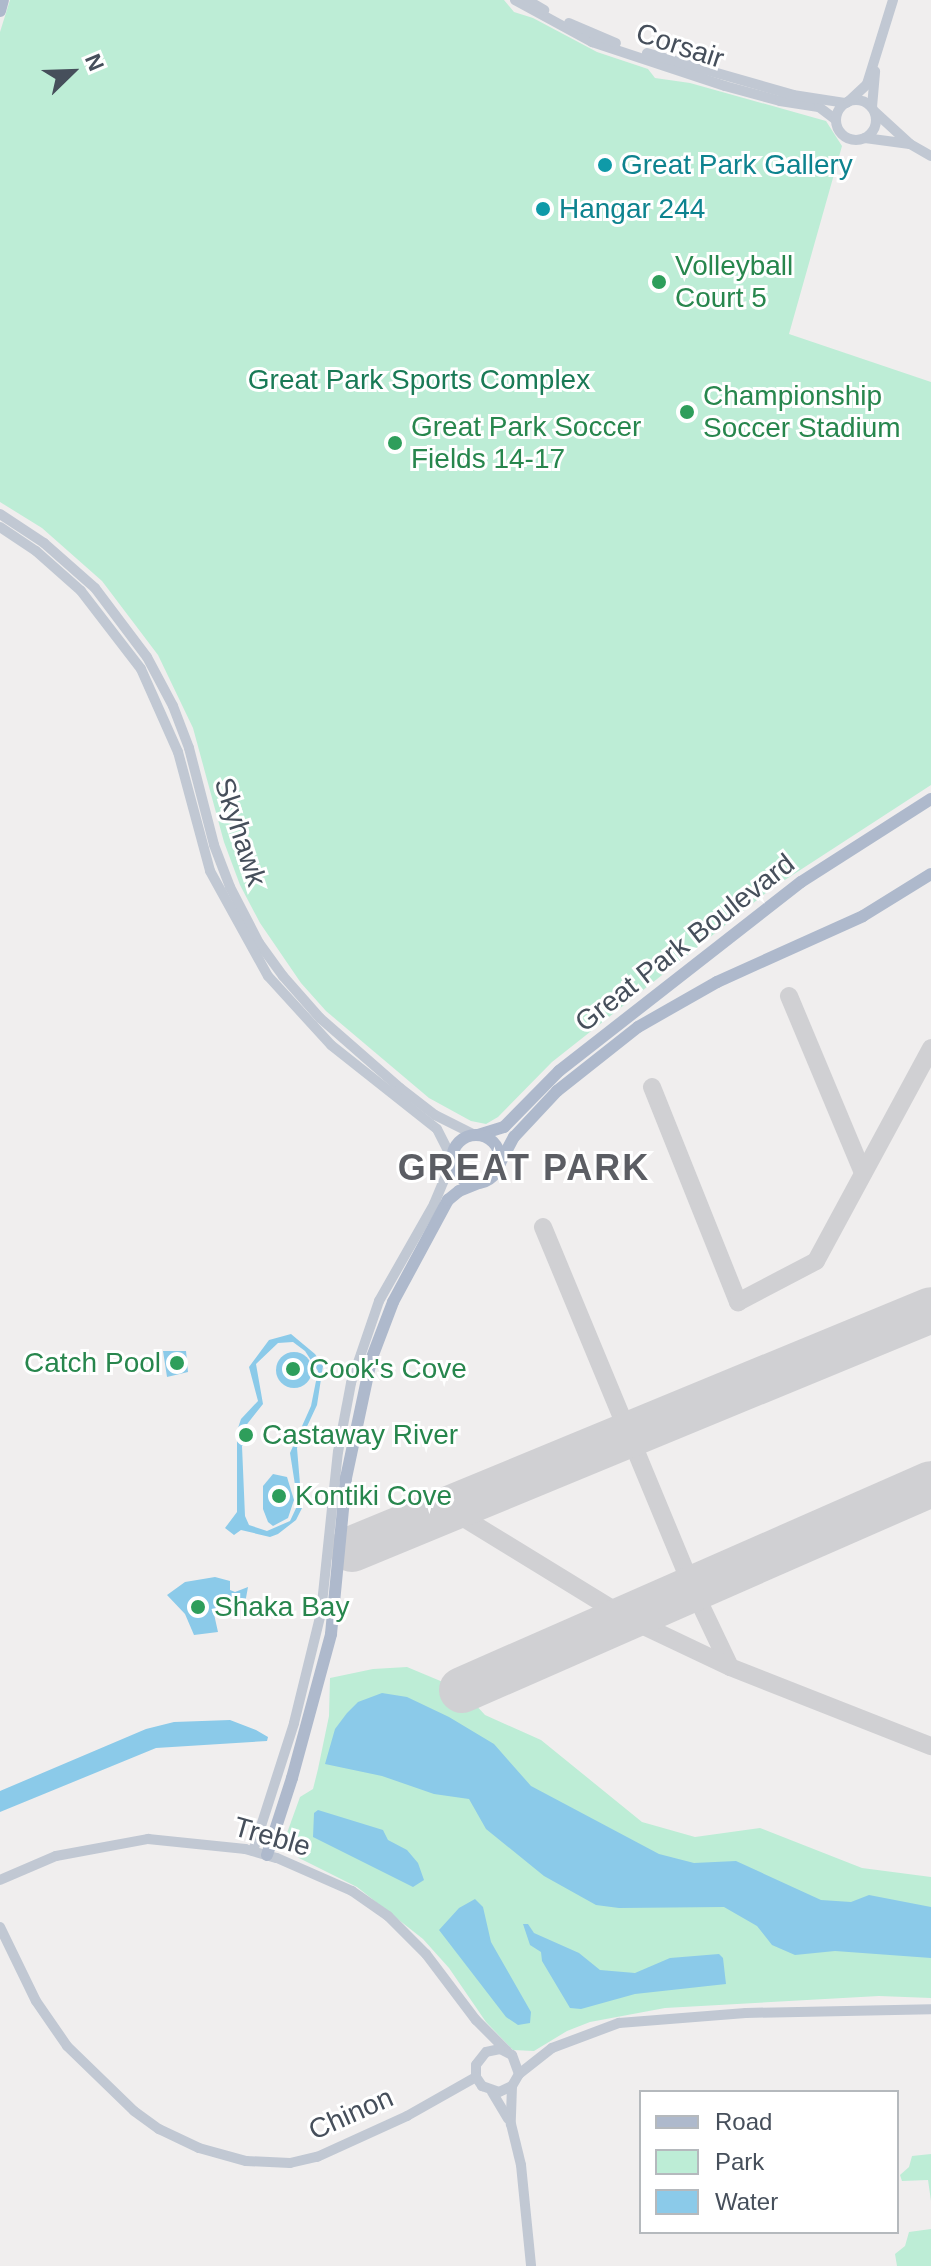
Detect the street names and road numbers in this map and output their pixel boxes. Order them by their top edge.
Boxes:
street label: Corsair [632,16,728,76]
street label: Skyhawk [207,774,273,890]
street label: Great Park Boulevard [569,847,801,1039]
street label: Treble [230,1810,314,1864]
street label: Chinon [304,2081,398,2147]

